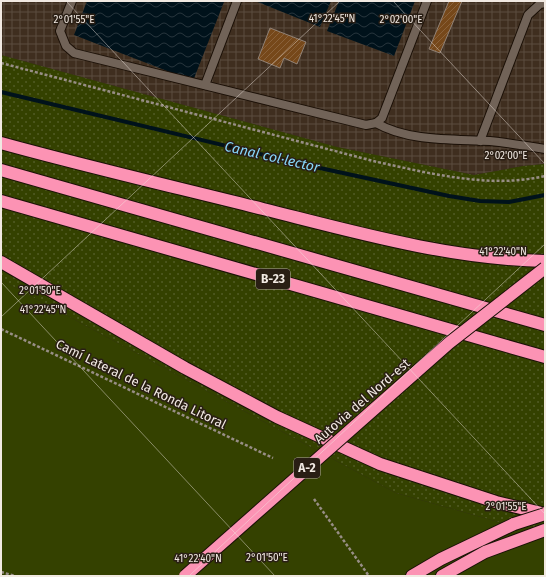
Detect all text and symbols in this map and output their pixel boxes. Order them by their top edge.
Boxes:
text: 41°22'45"N [309,13,355,25]
text: 2°01'55"E [53,14,95,26]
text: 2°02'00"E [379,14,423,26]
water label: Canal col·lector [223,138,322,176]
text: 2°02'00"E [484,150,528,162]
text: 41°22'40"N [479,246,527,258]
road number: B-23 [256,269,290,289]
text: 2°01'50"E [19,285,61,297]
text: 41°22'45"N [20,304,66,316]
street label: Camí Lateral de la Ronda Litoral [53,336,229,432]
street label: Autovia del Nord-est [311,355,413,447]
road number: A-2 [294,458,320,478]
text: 2°01'55"E [485,501,527,513]
text: 2°01'50"E [246,552,288,564]
text: 41°22'40"N [174,553,222,565]

